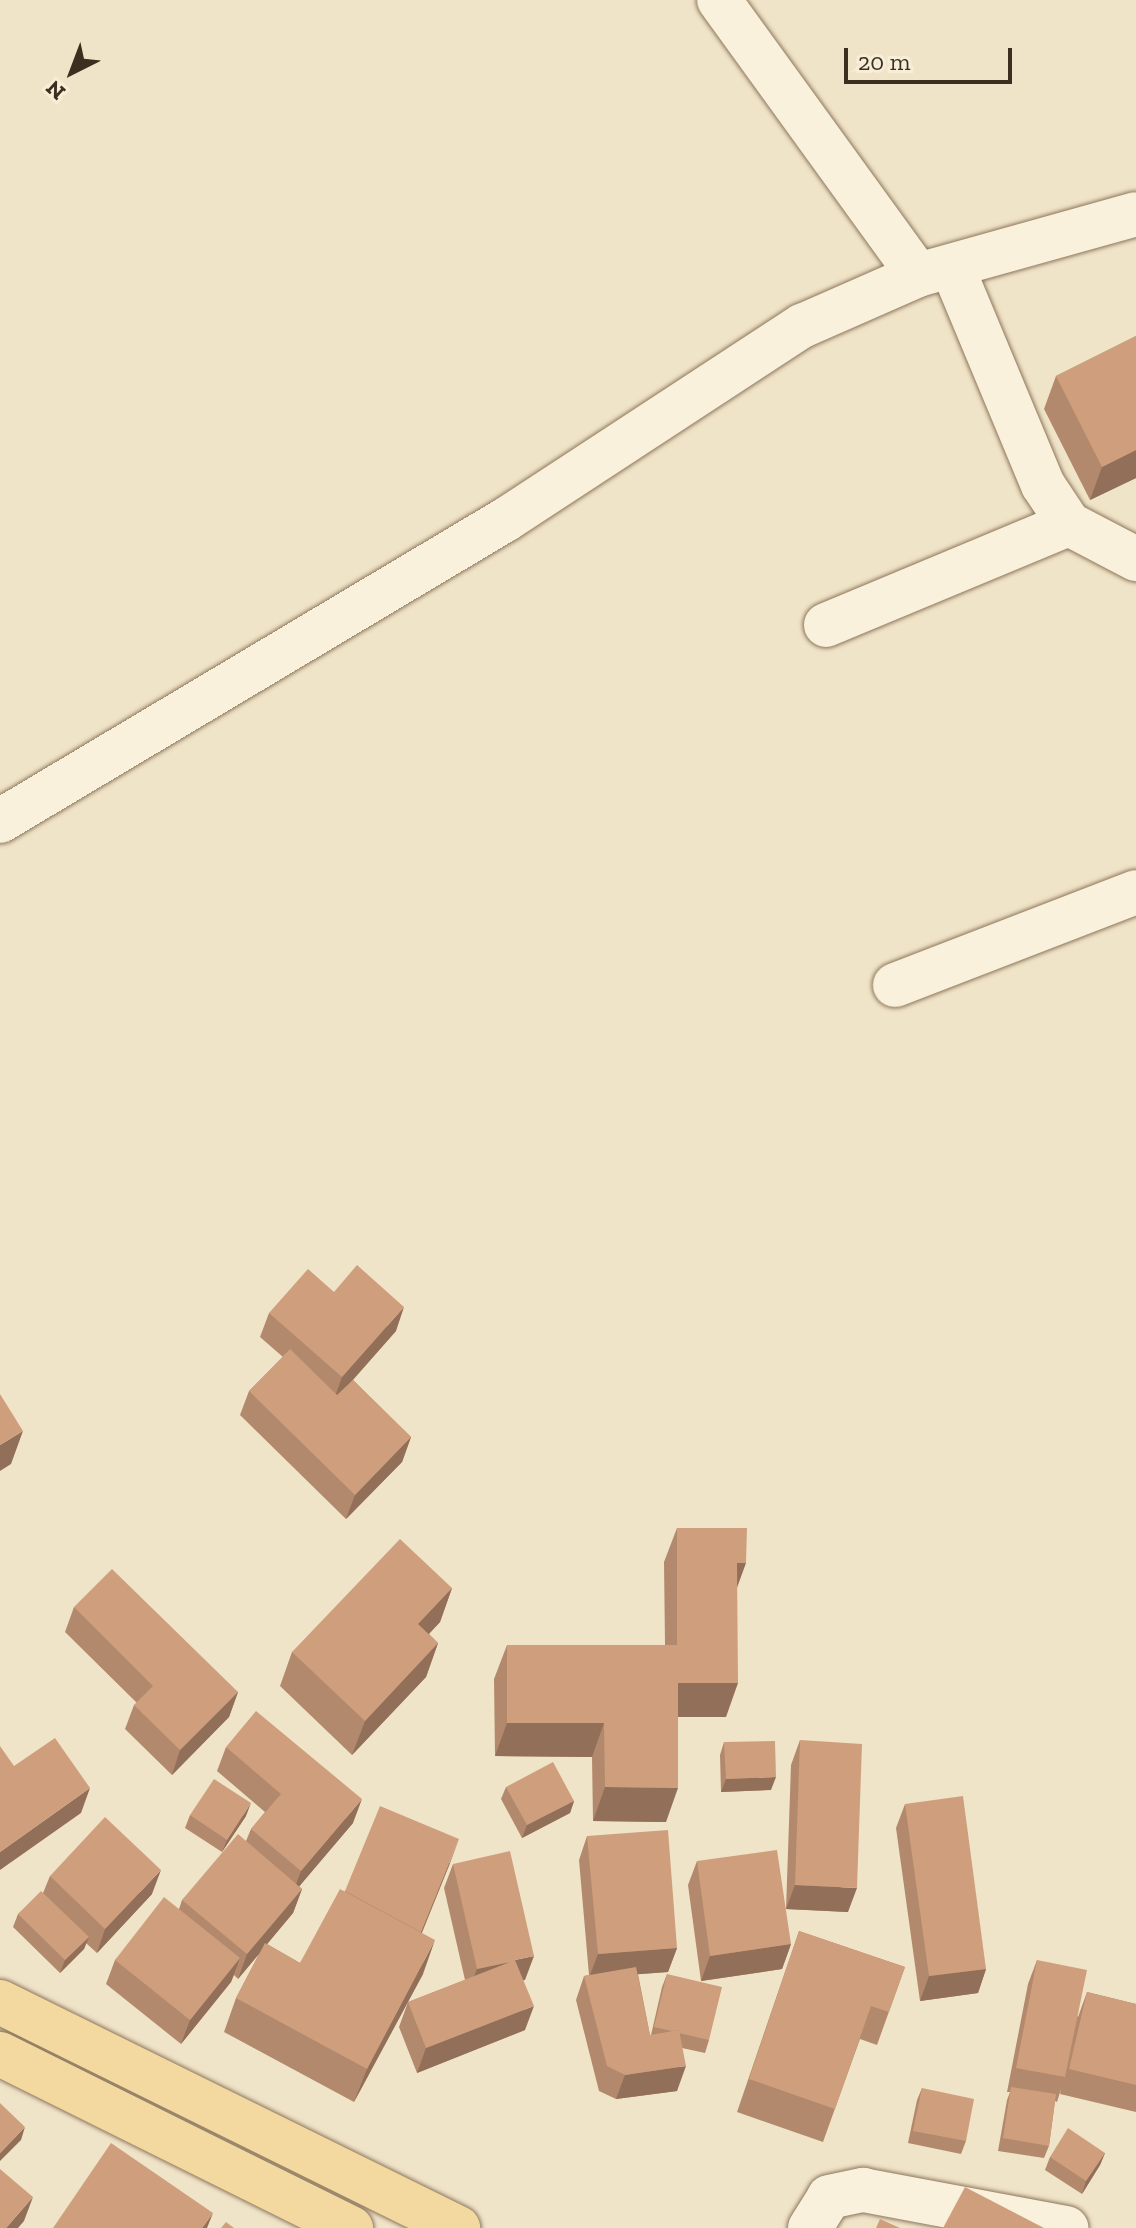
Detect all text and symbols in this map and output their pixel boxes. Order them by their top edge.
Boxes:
north arrow [32,32,112,112]
scale bar [848,32,1016,82]
text: 20 m [858,47,910,76]
text: N [40,75,71,106]

